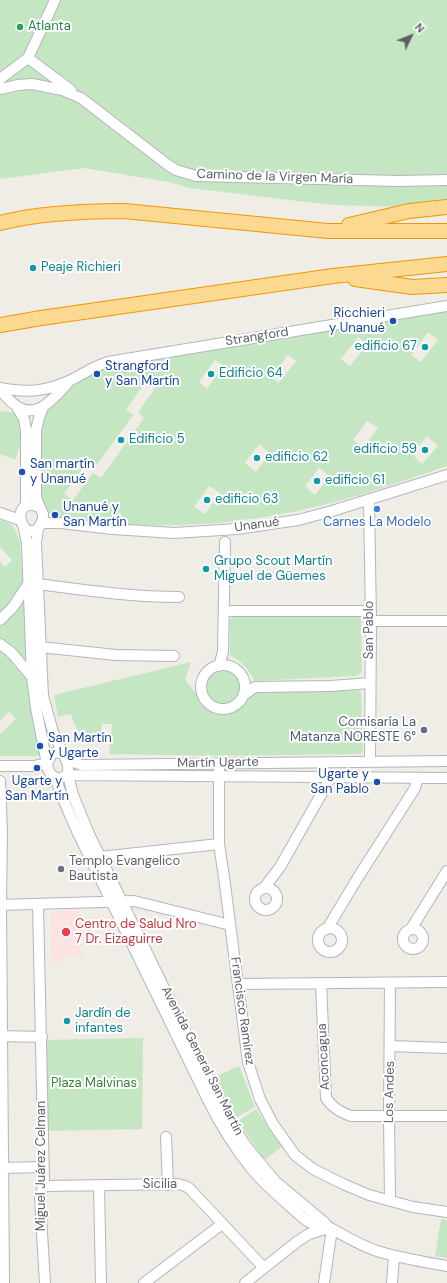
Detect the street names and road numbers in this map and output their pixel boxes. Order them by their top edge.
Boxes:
street label: Camino de la Virgen María [196,166,354,188]
street label: Strangford [224,324,290,350]
street label: Unanué [233,514,281,536]
street label: San Pablo [362,601,378,659]
street label: Martín Ugarte [177,754,259,772]
street label: Francisco Ramírez [227,956,257,1066]
street label: Avenida General San Martín [158,984,246,1138]
street label: Aconcagua [314,1023,334,1091]
street label: Los Andes [382,1061,398,1123]
street label: Miguel Juárez Celman [34,1101,50,1231]
street label: Sicilia [143,1177,177,1193]

